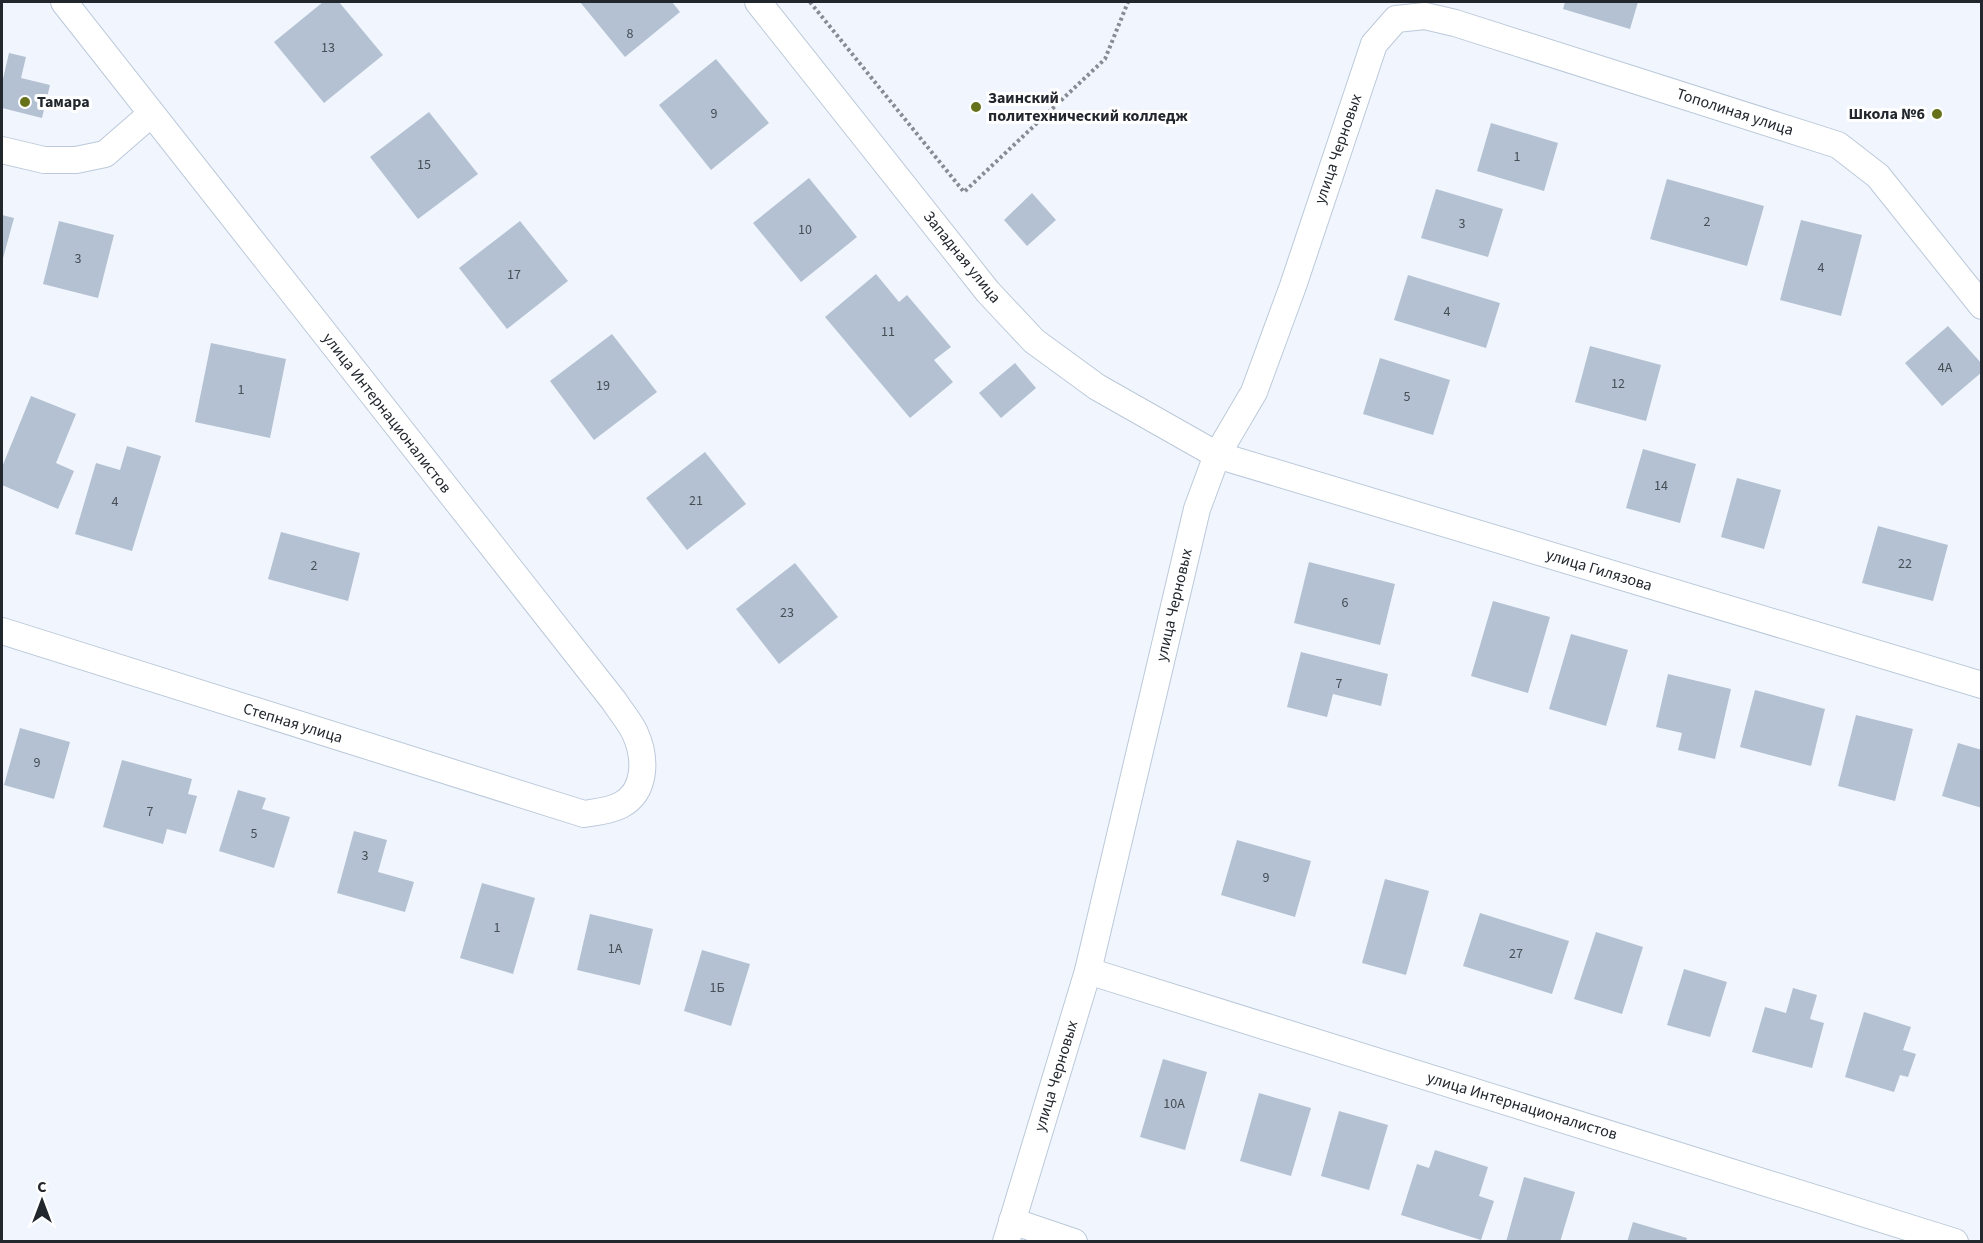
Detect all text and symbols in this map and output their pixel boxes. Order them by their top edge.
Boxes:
house number: 8 [627,24,634,44]
house number: 13 [321,38,335,58]
street label: Тополиная улица [1674,83,1796,141]
place label: Заинский политехнический колледж [988,87,1188,127]
place label: Тамара [37,91,90,113]
street label: улица Черновых [1309,91,1367,207]
marker: Тамара [18,95,32,109]
marker: Заинский политехнический колледж [969,100,983,114]
place label: Школа №6 [1848,103,1925,125]
house number: 9 [711,104,718,124]
marker: Школа №6 [1930,107,1944,121]
house number: 1 [1514,147,1521,167]
house number: 15 [417,155,431,175]
street label: Западная улица [918,206,1006,308]
house number: 2 [1704,212,1711,232]
house number: 3 [1459,214,1466,234]
house number: 10 [798,220,812,240]
house number: 3 [75,249,82,269]
house number: 4 [1818,258,1825,278]
house number: 17 [507,265,521,285]
house number: 4 [1444,302,1451,322]
house number: 11 [881,322,895,342]
street label: улица Интернационалистов [317,328,457,498]
house number: 4А [1938,358,1953,378]
house number: 12 [1611,374,1625,394]
house number: 19 [596,376,610,396]
house number: 1 [238,380,245,400]
house number: 5 [1404,387,1411,407]
house number: 14 [1654,476,1668,496]
house number: 21 [689,491,703,511]
house number: 4 [112,492,119,512]
street label: улица Гилязова [1543,543,1655,597]
street label: улица Черновых [1150,546,1198,664]
house number: 22 [1898,554,1912,574]
house number: 2 [311,556,318,576]
house number: 6 [1342,593,1349,613]
house number: 23 [780,603,794,623]
house number: 7 [1336,674,1343,694]
street label: Степная улица [241,697,345,749]
house number: 9 [34,753,41,773]
house number: 7 [147,802,154,822]
house number: 5 [251,824,258,844]
house number: 3 [362,846,369,866]
house number: 9 [1263,868,1270,888]
house number: 1 [494,918,501,938]
house number: 1А [608,939,623,959]
house number: 27 [1509,944,1523,964]
house number: 1Б [709,978,725,998]
street label: улица Черновых [1029,1018,1083,1134]
street label: улица Интернационалистов [1424,1067,1620,1145]
house number: 10А [1163,1094,1185,1114]
north arrow [12,1171,72,1231]
text: С [37,1176,47,1198]

